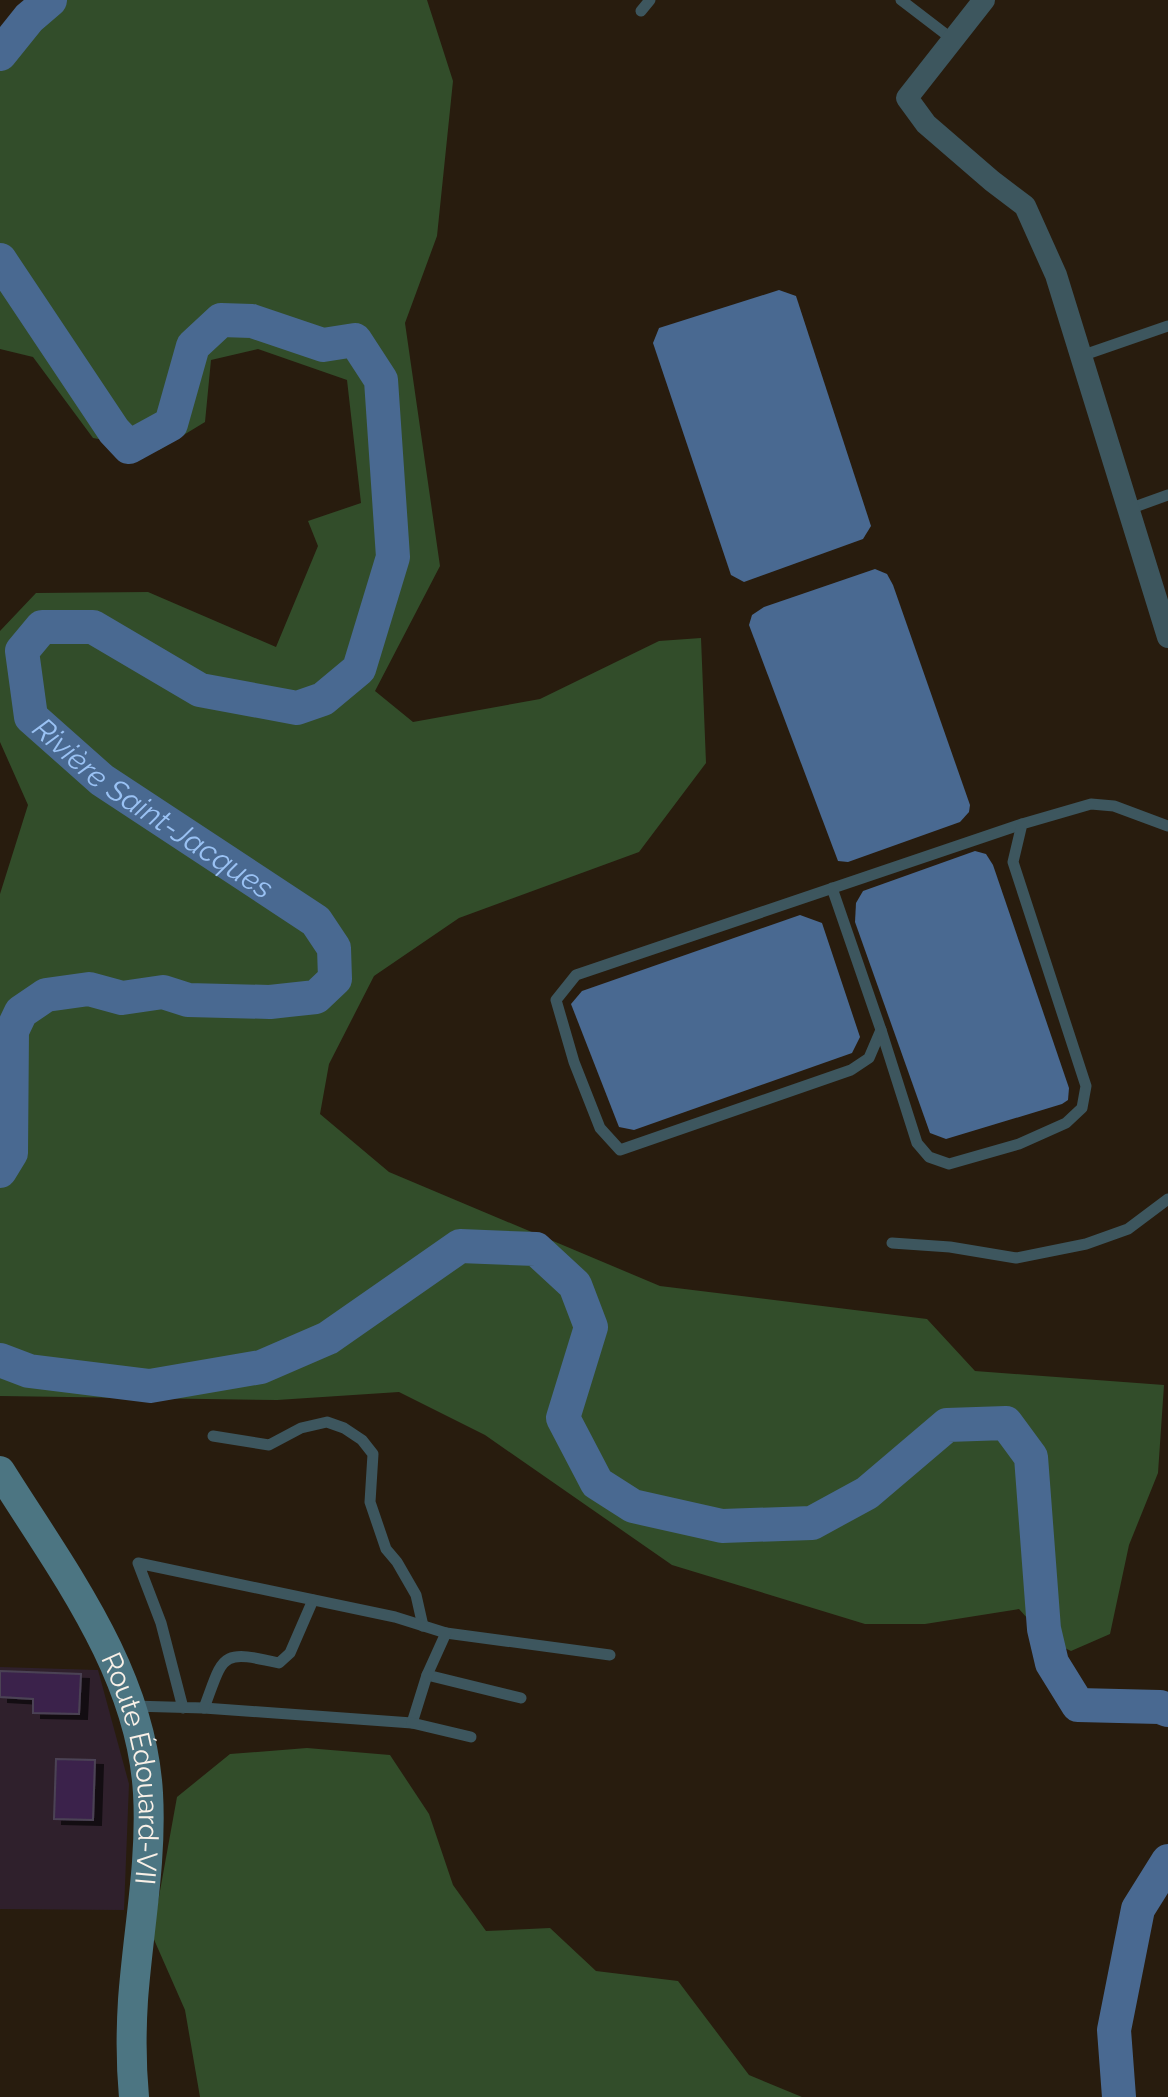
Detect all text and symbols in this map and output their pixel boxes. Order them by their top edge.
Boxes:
water label: Rivière Saint-Jacques [26,710,280,905]
street label: Route Édouard-VII [95,1647,165,1886]

